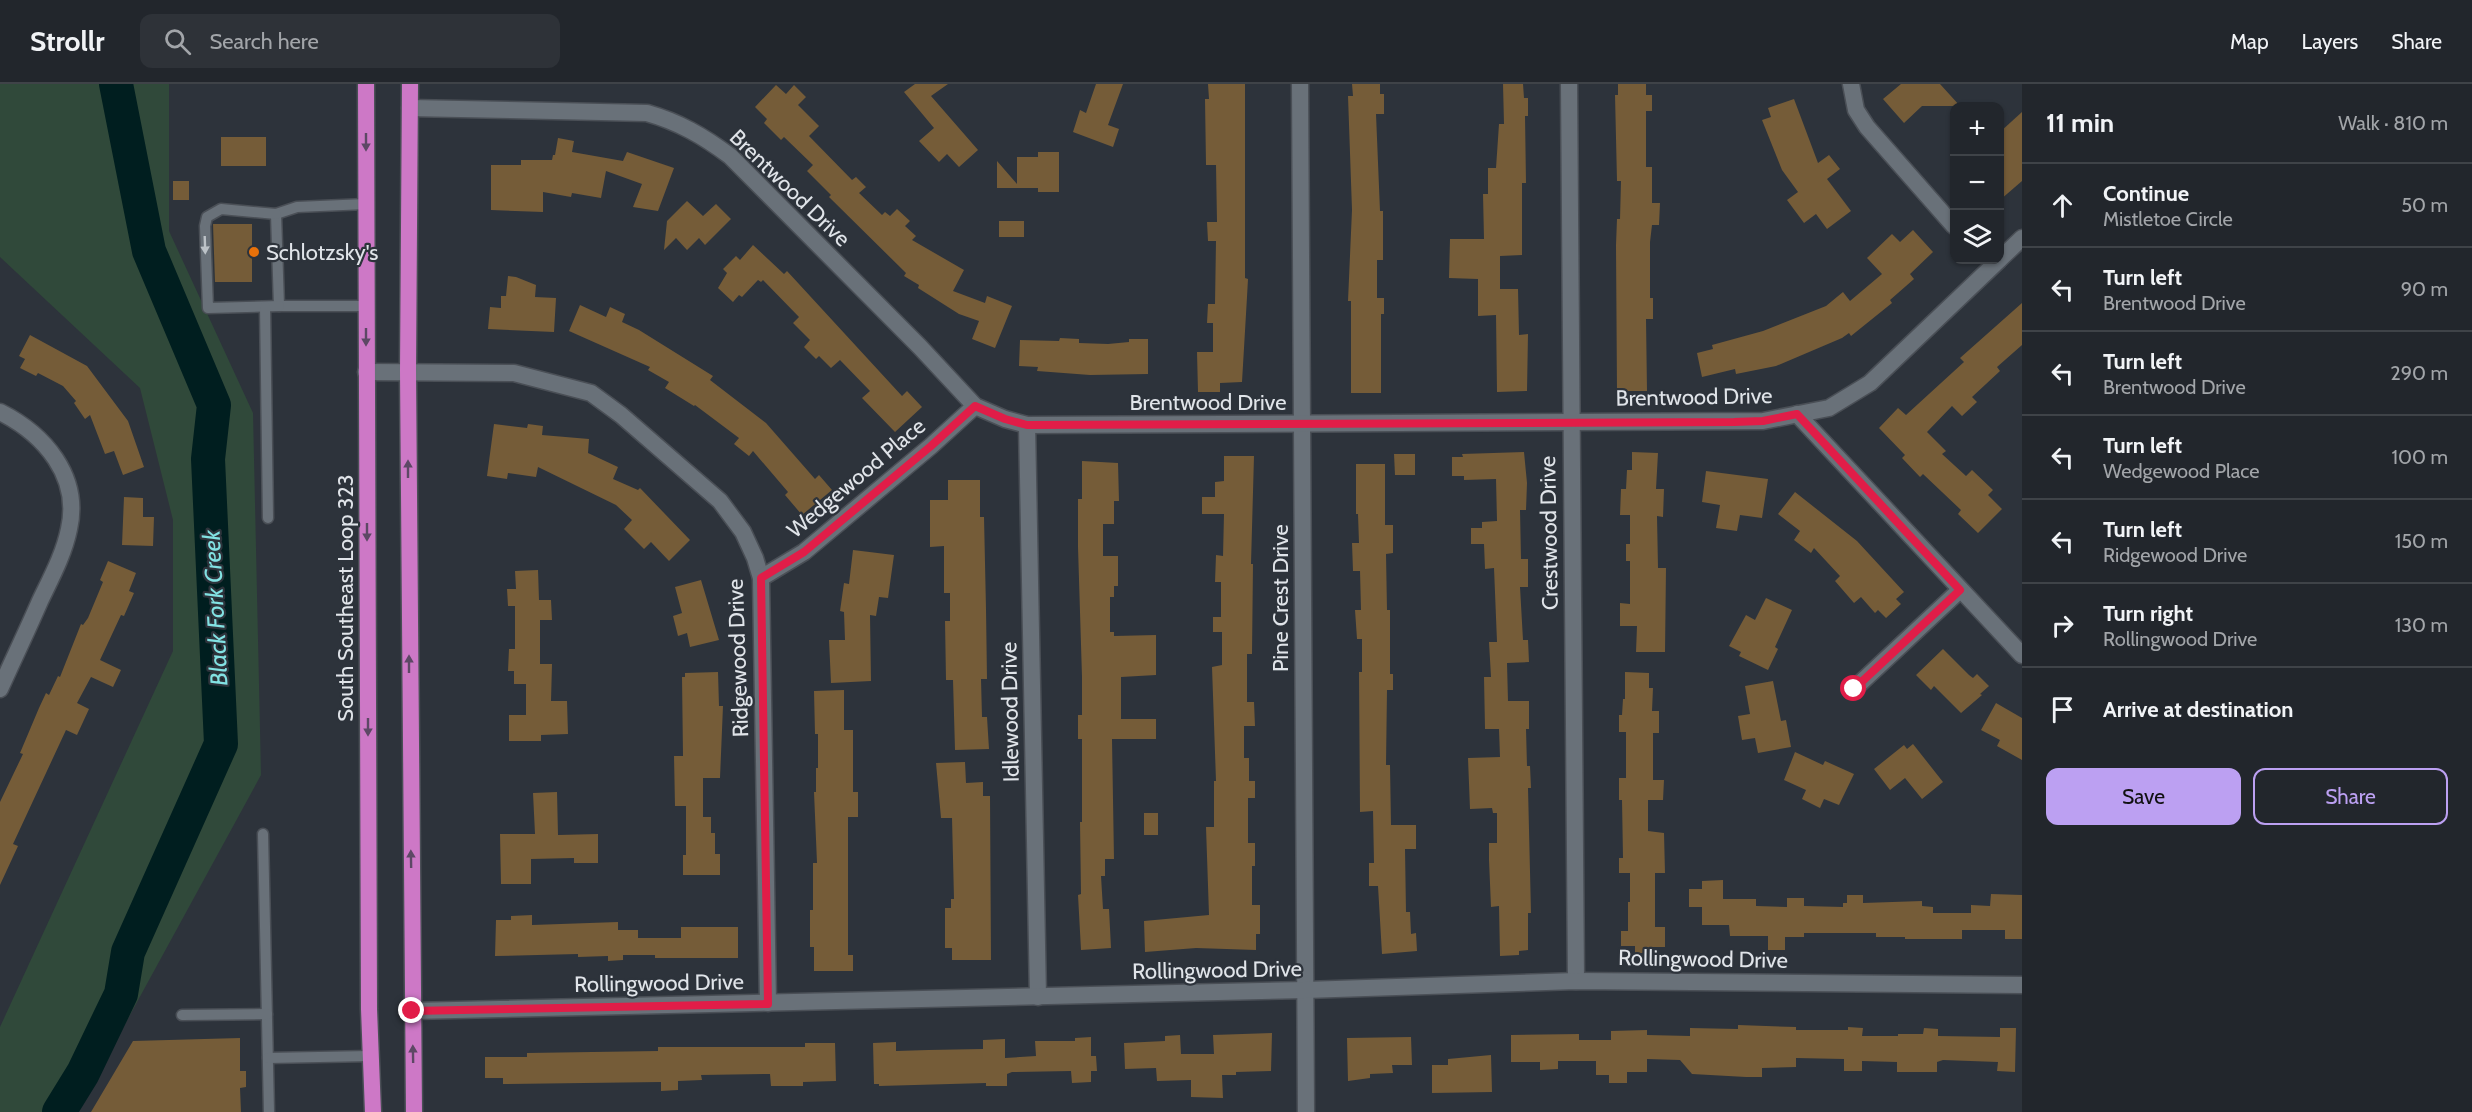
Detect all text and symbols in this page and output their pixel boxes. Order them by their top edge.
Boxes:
search box [140,14,560,68]
text: Strollr [30,24,104,58]
icon: search [161,25,194,58]
text: Search here [209,28,319,55]
text: Map [2230,29,2269,54]
text: Layers [2302,29,2358,54]
text: Share [2391,29,2442,54]
map controls [1950,102,2004,264]
button: + [1950,102,2004,156]
text: 11 min [2046,107,2114,139]
text: Walk · 810 m [2338,111,2448,135]
street label: Brentwood Drive [724,124,856,252]
one-way arrow [361,133,371,152]
button: − [1950,156,2004,210]
text: Continue [2103,180,2189,207]
icon: ahead [2046,189,2079,222]
text: 50 m [2401,193,2448,217]
text: Mistletoe Circle [2103,207,2233,231]
button: layers [1950,210,2004,264]
one-way arrow [201,235,210,254]
place label: Schlotzsky's [266,239,378,266]
marker: Schlotzsky's [247,245,261,259]
text: Turn left [2103,264,2182,291]
icon: left [2046,273,2079,306]
text: 90 m [2401,277,2448,301]
text: Brentwood Drive [2103,291,2246,315]
one-way arrow [361,328,371,347]
text: Turn left [2103,348,2182,375]
icon: left [2046,357,2079,390]
text: 290 m [2390,361,2448,385]
text: Brentwood Drive [2103,375,2246,399]
street label: Brentwood Drive [1615,382,1773,412]
street label: Brentwood Drive [1129,389,1287,416]
street label: Wedgewood Place [781,412,931,544]
text: Turn left [2103,432,2182,459]
icon: left [2046,441,2079,474]
text: 100 m [2392,445,2448,469]
street label: Crestwood Drive [1534,456,1564,610]
one-way arrow [403,459,413,478]
text: Wedgewood Place [2103,459,2260,483]
street label: South Southeast Loop 323 [332,474,359,722]
text: Turn left [2103,516,2182,543]
one-way arrow [362,523,372,542]
street label: Pine Crest Drive [1267,524,1294,672]
icon: left [2046,525,2079,558]
water label: Black Fork Creek [196,529,234,687]
text: 150 m [2395,529,2448,553]
text: Ridgewood Drive [2103,543,2247,567]
street label: Ridgewood Drive [722,578,754,738]
text: Turn right [2103,600,2193,627]
icon: right [2046,609,2079,642]
text: 130 m [2395,613,2448,637]
text: Rollingwood Drive [2103,627,2257,651]
street label: Idlewood Drive [995,642,1025,782]
one-way arrow [404,654,414,673]
route start [1840,675,1866,701]
icon: arrive [2046,693,2079,726]
text: Arrive at destination [2103,696,2293,723]
one-way arrow [363,718,373,737]
button: Save [2046,768,2241,825]
button: Share [2253,768,2448,825]
one-way arrow [406,849,416,868]
street label: Rollingwood Drive [1618,944,1788,974]
street label: Rollingwood Drive [1132,955,1302,985]
street label: Rollingwood Drive [574,968,744,998]
route end [398,997,424,1023]
one-way arrow [408,1044,418,1063]

